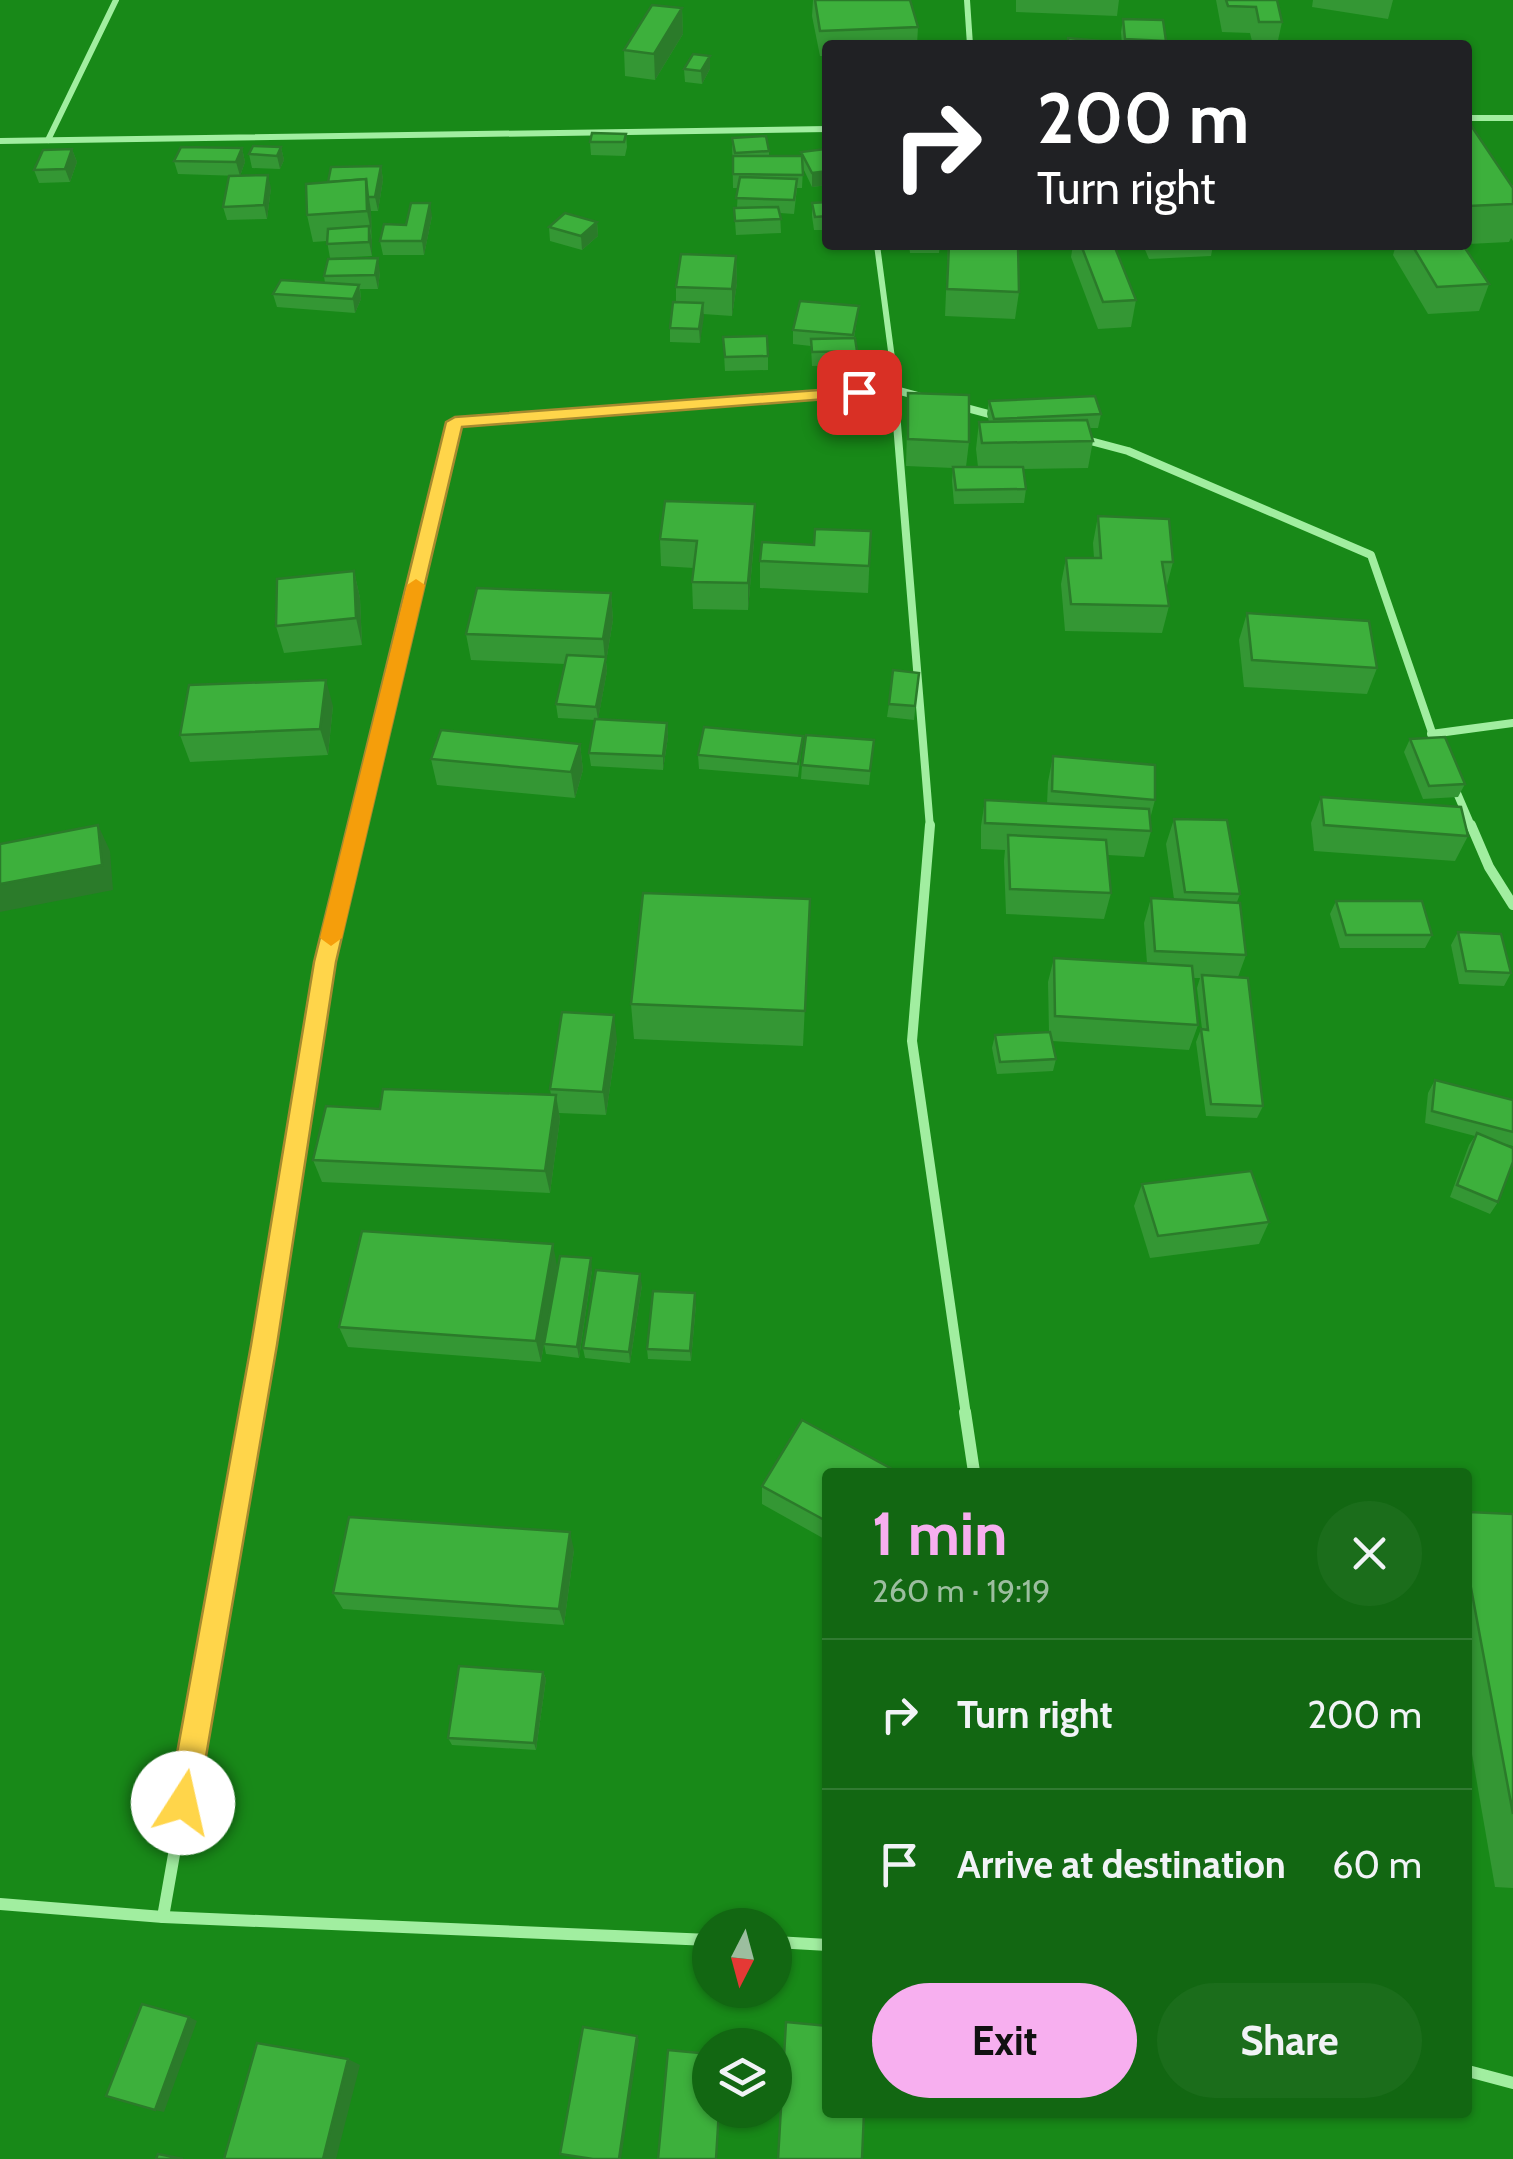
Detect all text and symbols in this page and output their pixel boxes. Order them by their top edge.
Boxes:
text: 200 m [1037,75,1249,161]
icon: right [872,80,1002,210]
text: Turn right [1037,161,1216,215]
pin [817,350,902,435]
icon: arrive [832,365,887,420]
text: 1 min [872,1497,1007,1570]
button: close [1317,1501,1422,1606]
text: 260 m · 19:19 [872,1571,1050,1610]
icon: right [872,1687,927,1742]
text: Turn right [957,1691,1113,1738]
text: 200 m [1307,1691,1422,1738]
position arrow [131,1751,235,1855]
icon: arrive [872,1837,927,1892]
text: Arrive at destination [957,1841,1286,1888]
text: 60 m [1332,1841,1422,1888]
north arrow [692,1908,792,2008]
map controls [692,1908,792,2128]
button: Exit [872,1983,1137,2098]
button: Share [1157,1983,1422,2098]
button: layers [692,2028,792,2128]

